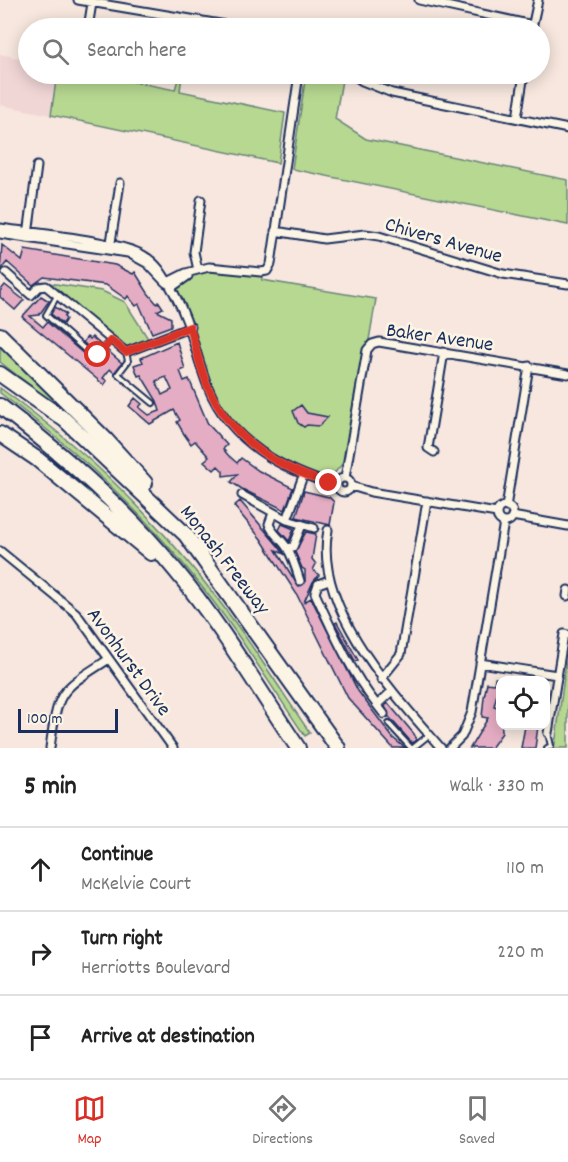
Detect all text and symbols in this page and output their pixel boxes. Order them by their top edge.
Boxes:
search box [18,18,550,84]
icon: search [39,35,72,68]
text: Search here [87,36,186,67]
street label: Chivers Avenue [381,211,505,273]
street label: Baker Avenue [384,317,495,361]
route start [84,341,110,367]
route end [315,469,341,495]
street label: Monash Freeway [171,500,276,622]
street label: Avonhurst Drive [78,602,177,723]
map controls [496,676,550,730]
button: locate [496,676,550,730]
scale bar [18,706,118,734]
text: 100 m [27,708,63,731]
text: 5 min [24,769,77,806]
text: Walk · 330 m [449,773,544,801]
text: Continue [81,840,153,871]
icon: ahead [24,853,57,886]
text: 110 m [506,855,544,883]
text: McKelvie Court [81,871,191,899]
text: Turn right [81,924,163,955]
icon: right [24,937,57,970]
text: 220 m [497,939,544,967]
text: Herriotts Boulevard [81,955,230,983]
icon: arrive [24,1021,57,1054]
text: Arrive at destination [81,1022,255,1053]
tab: Map [73,1092,106,1151]
tab: Directions [252,1092,313,1151]
tab: Saved [459,1092,495,1151]

